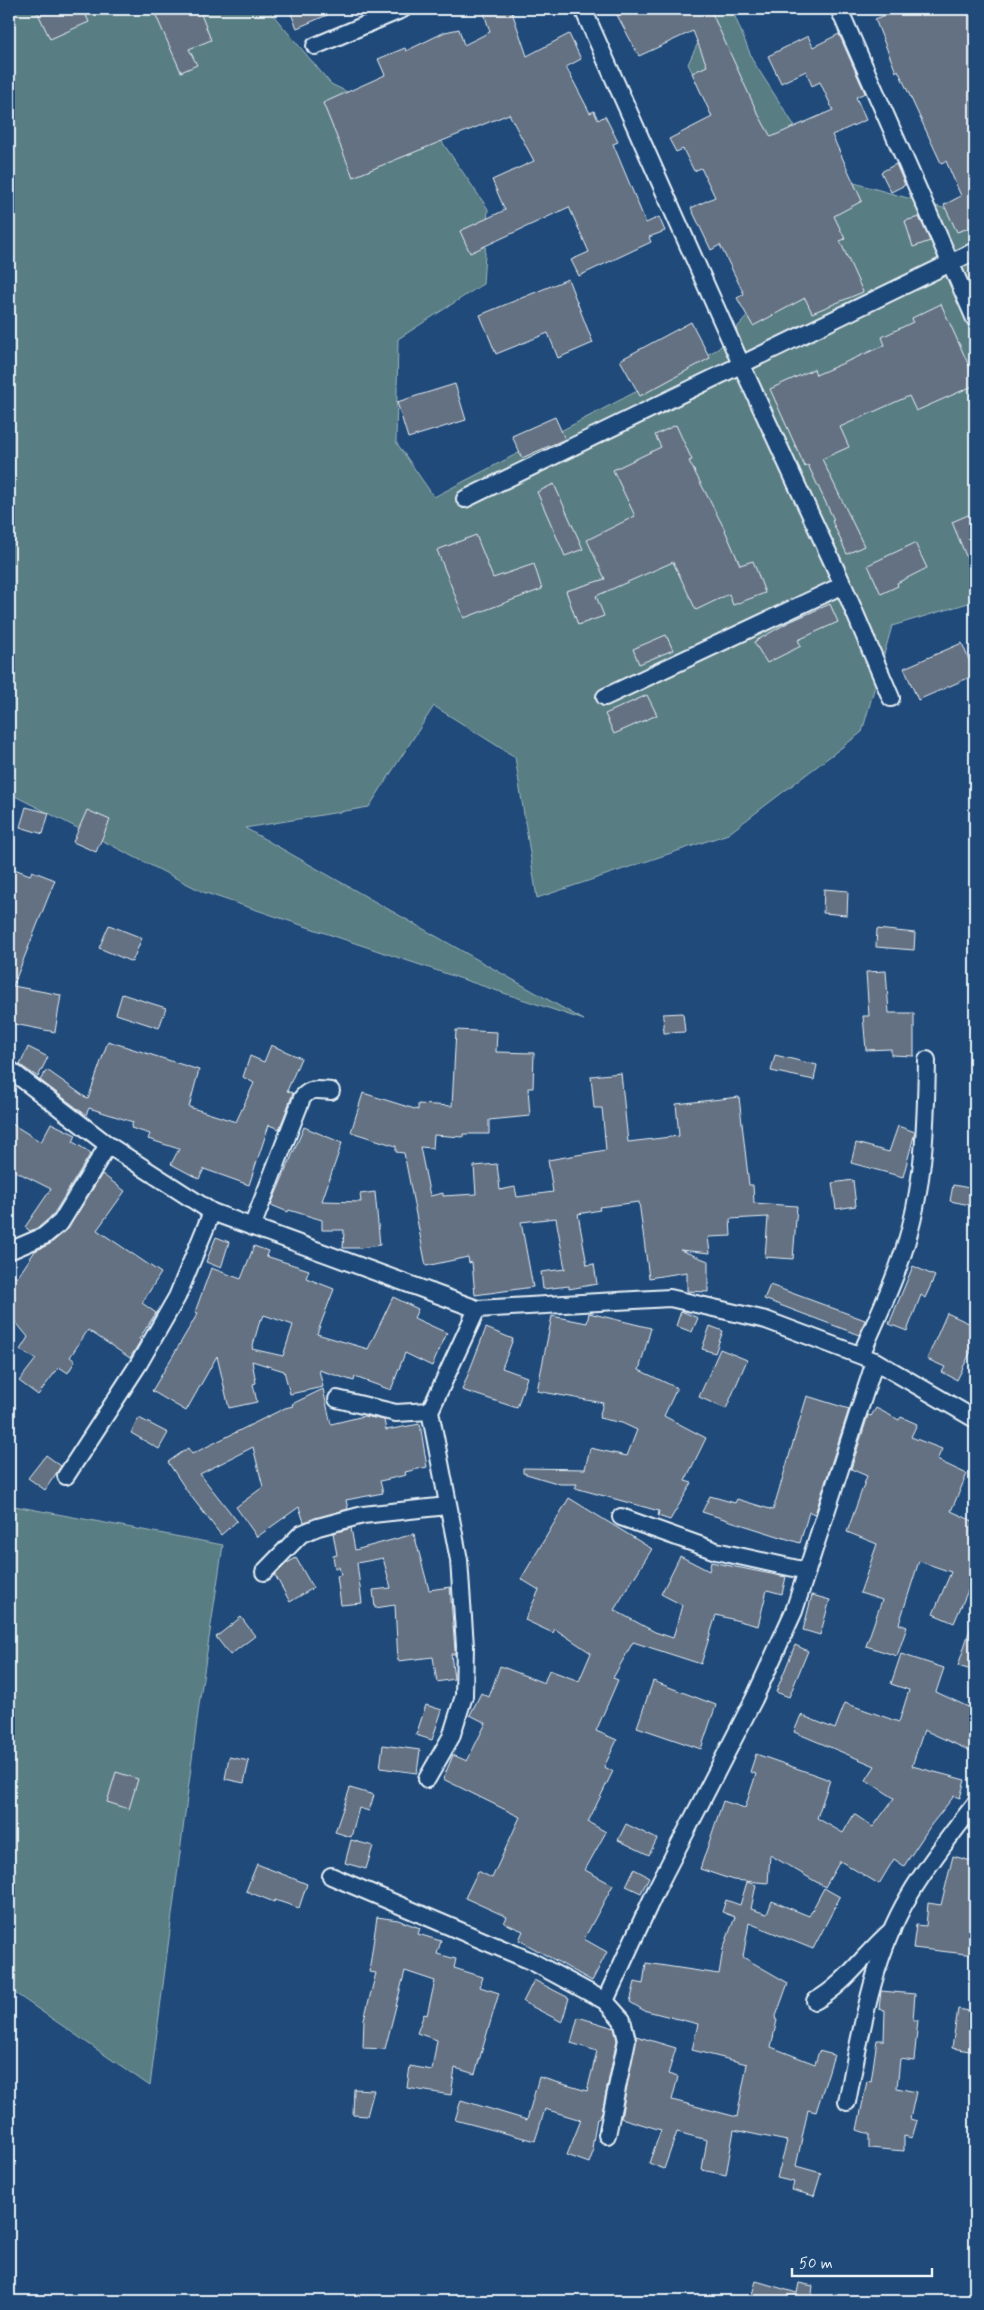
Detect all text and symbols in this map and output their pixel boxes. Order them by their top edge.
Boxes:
scale bar [792,2245,932,2277]
text: 50 m [799,2254,833,2274]

